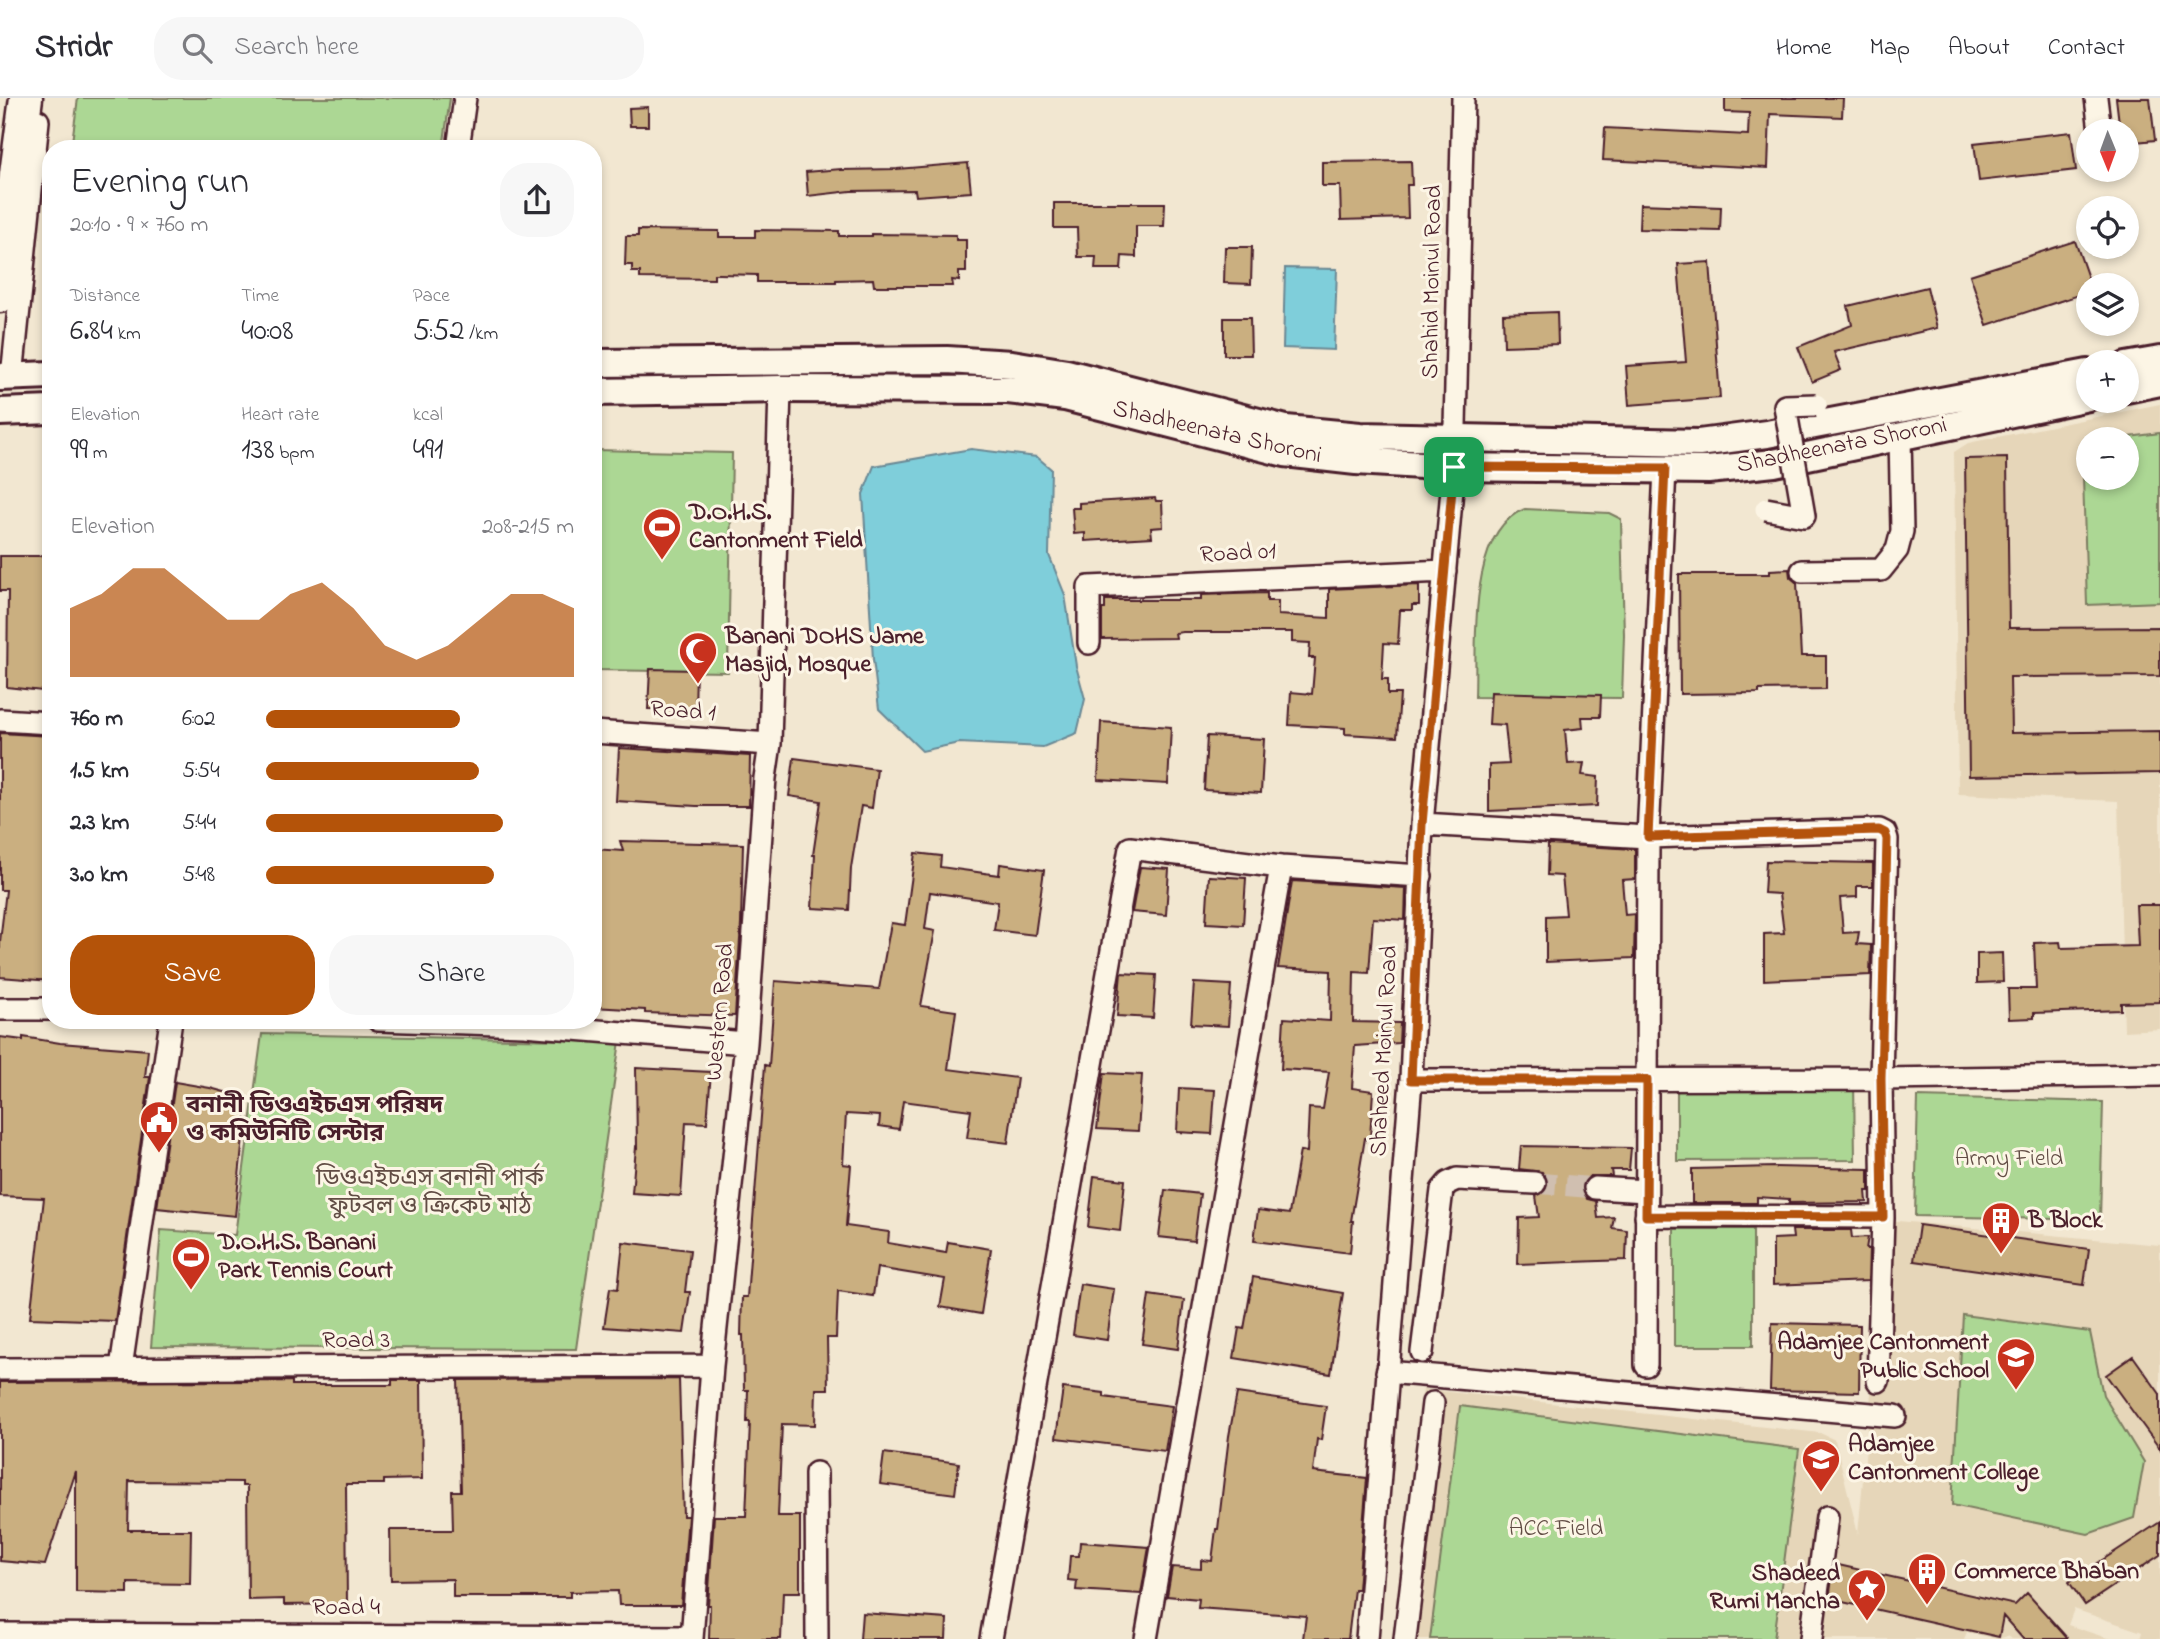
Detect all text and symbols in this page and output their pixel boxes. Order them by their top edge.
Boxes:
search box [154,17,644,80]
text: Stridr [35,24,112,72]
icon: search [178,29,216,67]
text: Search here [234,29,359,67]
text: Home [1776,31,1832,66]
text: Map [1870,31,1910,66]
text: About [1948,31,2010,66]
text: Contact [2048,31,2125,66]
north arrow [2076,119,2138,182]
map controls [2076,119,2139,490]
text: Evening run [70,155,249,211]
button: share [500,163,574,237]
street label: Shahid Moinul Road [1414,184,1452,379]
button: locate [2076,196,2139,259]
text: 20:10 · 9 × 760 m [70,209,208,242]
button: layers [2076,273,2139,336]
text: Distance [70,283,140,310]
text: Time [241,283,279,310]
text: Pace [413,283,450,310]
text: 6.84 [70,310,113,354]
text: 40:08 [241,310,293,354]
text: 5:52 [413,310,464,354]
text: km [113,321,141,348]
text: /km [464,321,498,348]
button: + [2076,350,2139,413]
street label: Shadheenata Shoroni [1109,392,1325,474]
text: Elevation [70,402,140,429]
text: Heart rate [241,402,319,429]
text: kcal [413,402,443,429]
street label: Shadheenata Shoroni [1734,408,1950,484]
button: − [2076,427,2139,490]
text: 99 [70,429,88,473]
text: 138 [241,429,275,473]
text: 491 [413,429,444,473]
pin [1424,437,1484,497]
text: m [88,440,108,467]
text: bpm [275,440,314,467]
icon: arrive [1435,448,1473,486]
place label: D.O.H.S. Cantonment Field [688,496,863,559]
sports icon: D.O.H.S. Cantonment Field [641,506,683,561]
text: Elevation [70,511,155,544]
text: 208–215 m [482,511,574,544]
street label: Road 01 [1199,535,1277,573]
place label: Banani DOHS Jame Masjid, Mosque [724,620,925,683]
mosque icon: Banani DOHS Jame Masjid, Mosque [677,630,719,685]
street label: Road 1 [649,692,717,732]
text: 760 m [70,703,123,736]
text: 6:02 [182,703,215,736]
text: 1.5 km [70,755,129,788]
text: 5:54 [182,755,220,788]
text: 2.3 km [70,807,129,840]
text: 5:44 [182,807,216,840]
text: 3.0 km [70,859,128,892]
text: 5:48 [182,859,215,892]
button: Save [70,935,315,1015]
button: Share [329,935,574,1015]
street label: Western Road [698,941,744,1082]
street label: Shaheed Moinul Road [1362,944,1408,1157]
place label: বনানী ডিওএইচএস পরিষদ ও কমিউনিটি সেন্টার [185,1089,444,1152]
public building icon: বনানী ডিওএইচএস পরিষদ ও কমিউনিটি সেন্টার [138,1099,180,1154]
park label: Army Field [1955,1142,2064,1178]
park label: ডিওএইচএস বনানী পার্ক ফুটবল ও ক্রিকেট মাঠ [315,1162,545,1225]
building icon: B Block [1980,1200,2022,1255]
place label: B Block [2027,1204,2103,1239]
place label: D.O.H.S. Banani Park Tennis Court [217,1226,394,1289]
sports icon: D.O.H.S. Banani Park Tennis Court [170,1236,212,1291]
street label: Road 3 [322,1324,390,1359]
place label: Adamjee Cantonment Public School [1777,1326,1990,1389]
school or university icon: Adamjee Cantonment Public School [1995,1336,2037,1391]
place label: Adamjee Cantonment College [1848,1428,2040,1492]
school or university icon: Adamjee Cantonment College [1800,1438,1842,1493]
park label: ACC Field [1509,1512,1604,1547]
building icon: Commerce Bhaban [1906,1551,1948,1606]
place label: Commerce Bhaban [1954,1555,2139,1590]
place label: Shadeed Rumi Mancha [1710,1557,1841,1620]
place icon: Shadeed Rumi Mancha [1846,1567,1888,1622]
street label: Road 4 [312,1591,380,1626]

